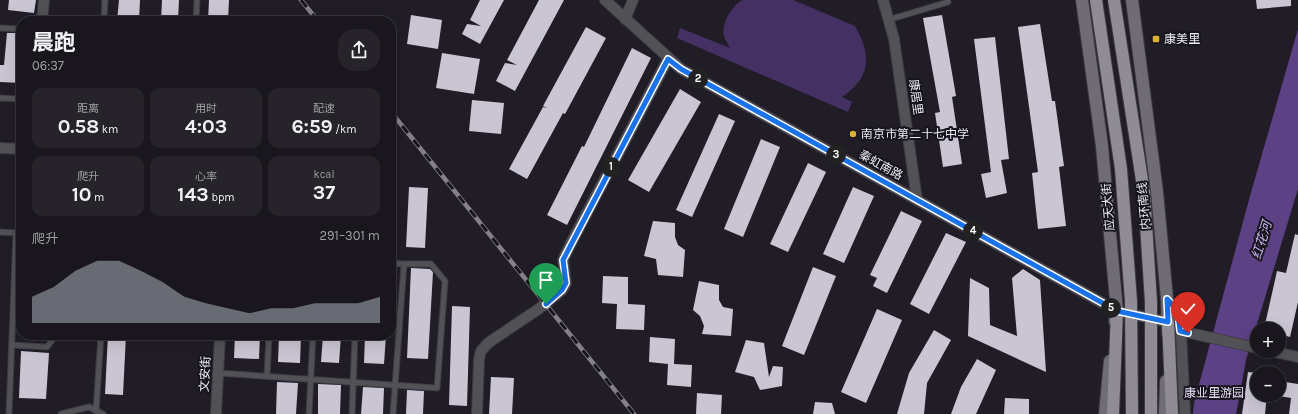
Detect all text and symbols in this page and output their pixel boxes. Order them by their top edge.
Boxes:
button: share [338,29,380,71]
text: 晨跑 [32,30,76,56]
place label: 康美里 [1164,32,1200,46]
marker: 康美里 [1151,34,1161,44]
text: 06:37 [32,58,64,73]
pin: 2 [688,69,708,89]
text: 2 [695,72,701,85]
street label: 康居里 [907,78,925,116]
text: 距离 [77,102,99,115]
text: 用时 [195,102,217,115]
text: 配速 [313,102,335,115]
text: 0.58 [58,115,99,138]
text: 4:03 [185,115,227,138]
text: 6:59 [291,115,333,138]
text: km [99,123,118,136]
text: /km [333,123,357,136]
place label: 南京市第二十七中学 [861,127,969,141]
marker: 南京市第二十七中学 [848,129,858,139]
pin: 3 [826,145,846,165]
street label: 秦虹南路 [857,147,905,183]
text: 3 [833,148,839,161]
pin: 1 [601,157,621,177]
text: 1 [609,160,613,173]
text: kcal [313,168,335,181]
text: 爬升 [77,170,99,183]
text: 心率 [195,170,217,183]
text: 37 [313,181,335,204]
street label: 内环南线 [1135,181,1153,231]
street label: 应天大街 [1099,182,1117,232]
text: 10 [72,183,91,206]
text: 143 [177,183,209,206]
text: m [91,191,104,204]
text: bpm [209,191,235,204]
water label: 红花河 [1249,216,1275,261]
pin: 4 [963,221,983,241]
text: 4 [970,224,976,237]
text: 291–301 m [320,228,380,243]
text: 爬升 [32,231,58,246]
pin [529,263,563,304]
icon: arrive [535,269,557,291]
pin [1171,292,1205,333]
pin: 5 [1101,298,1121,318]
icon: check [1177,298,1199,320]
text: 5 [1108,301,1114,314]
map controls [1250,322,1286,402]
button: + [1250,322,1286,358]
street label: 文安街 [197,356,213,392]
button: − [1250,366,1286,402]
park label: 康业里游园 [1184,386,1244,400]

